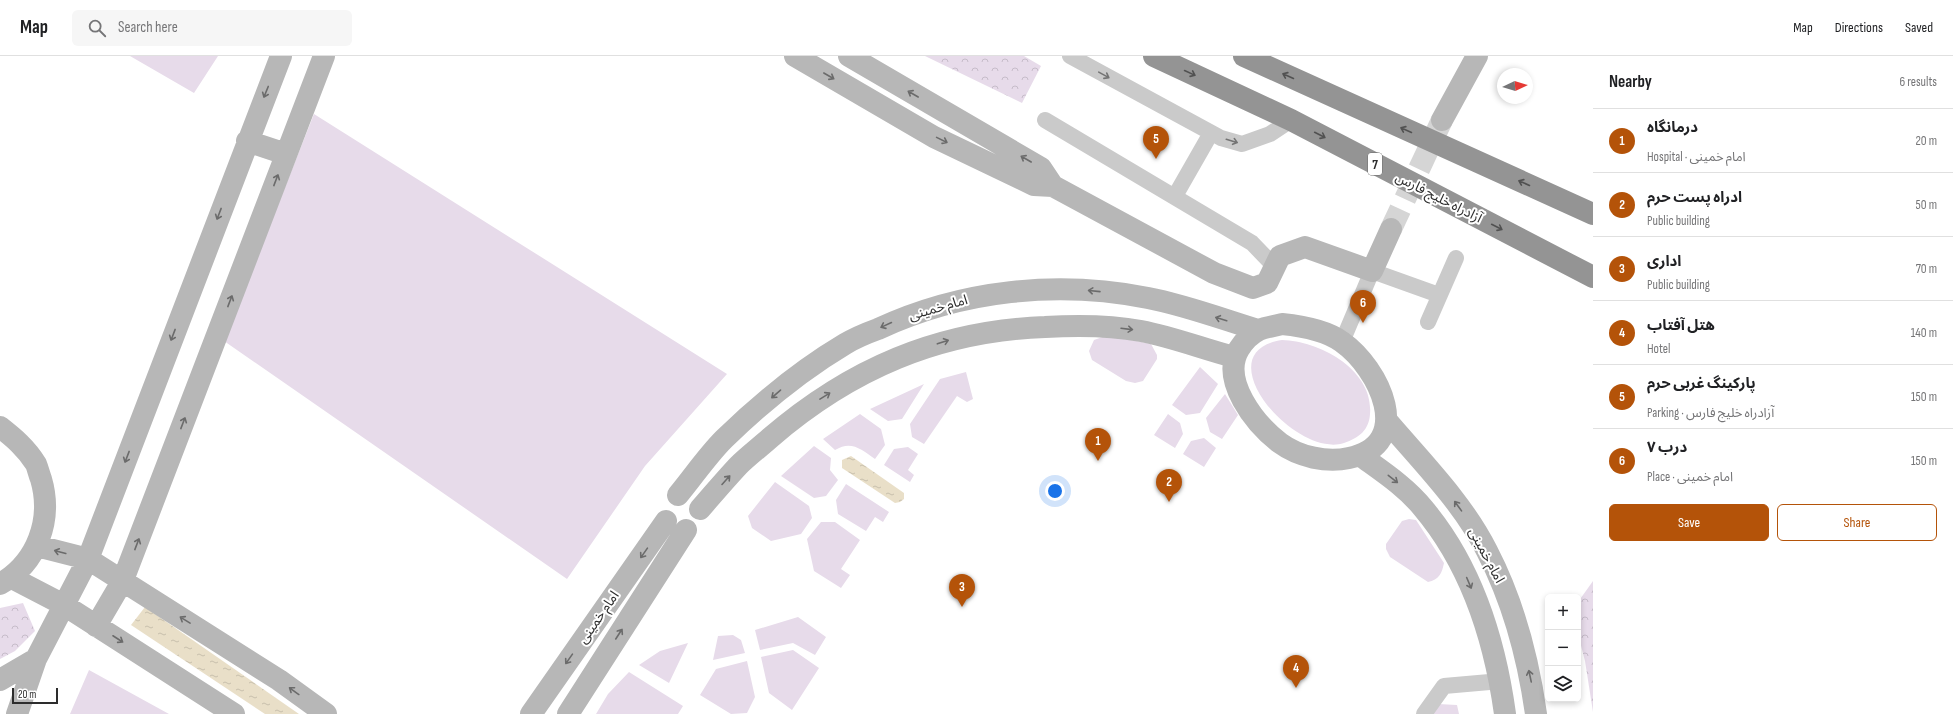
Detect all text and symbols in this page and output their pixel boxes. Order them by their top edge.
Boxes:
search box [72,10,352,46]
text: Map [20,16,48,39]
icon: search [86,17,108,39]
text: Search here [118,18,178,37]
text: Map [1793,19,1813,36]
text: Directions [1835,19,1883,36]
text: Saved [1905,19,1933,36]
north arrow [1497,68,1533,104]
one-way arrow [1183,70,1195,77]
one-way arrow [1098,71,1110,79]
one-way arrow [1282,72,1294,79]
text: Nearby [1609,72,1652,92]
one-way arrow [822,73,834,81]
text: 6 results [1899,74,1937,90]
one-way arrow [262,86,270,98]
one-way arrow [907,89,919,97]
text: درمانگاه [1647,118,1698,137]
pin: 5 [1143,126,1169,159]
one-way arrow [1400,126,1412,133]
one-way arrow [1313,132,1325,139]
text: 1 [1619,133,1625,149]
text: 20 m [1915,133,1937,149]
one-way arrow [935,137,947,145]
one-way arrow [1225,138,1238,145]
text: Hospital · امام خمینی [1647,149,1746,165]
road number: 7 [1368,153,1382,175]
one-way arrow [1020,154,1032,162]
street label: آزادراه خلیج فارس [1392,168,1486,229]
one-way arrow [273,174,281,186]
one-way arrow [1519,179,1531,187]
text: ادراه پست حرم [1647,188,1742,207]
text: 2 [1619,197,1625,213]
text: 50 m [1916,197,1937,213]
one-way arrow [215,207,223,219]
text: Public building [1647,213,1710,229]
one-way arrow [1491,224,1503,231]
text: اداری [1647,252,1681,271]
text: 3 [1619,261,1625,277]
text: 70 m [1916,261,1937,277]
text: Public building [1647,277,1710,293]
one-way arrow [1088,287,1101,295]
pin: 6 [1350,290,1376,323]
street label: امام خمینی [907,291,970,326]
one-way arrow [226,296,234,308]
one-way arrow [1215,315,1228,322]
text: هتل آفتاب [1647,316,1715,335]
one-way arrow [880,322,892,329]
one-way arrow [1120,325,1133,333]
text: 4 [1619,325,1625,341]
text: 140 m [1911,325,1937,341]
one-way arrow [169,329,177,341]
one-way arrow [936,338,949,345]
text: Hotel [1647,341,1671,357]
text: پارکینگ غربی حرم [1647,374,1756,393]
one-way arrow [771,389,781,398]
text: 5 [1619,389,1625,405]
text: 150 m [1911,389,1937,405]
one-way arrow [819,392,830,400]
text: Parking · آزادراه خلیج فارس [1647,405,1774,421]
one-way arrow [180,417,188,429]
pin: 1 [1085,428,1111,461]
text: درب ۷ [1647,438,1687,457]
one-way arrow [123,450,131,462]
text: 6 [1619,453,1625,469]
text: 150 m [1911,453,1937,469]
pin: 2 [1156,469,1182,502]
text: Place · امام خمینی [1647,469,1733,485]
one-way arrow [721,475,730,485]
one-way arrow [1387,475,1398,483]
your location [1045,481,1065,501]
one-way arrow [1454,501,1462,512]
button: Save [1609,504,1769,541]
button: Share [1777,504,1937,541]
street label: امام خمینی [1463,525,1508,587]
one-way arrow [133,538,141,550]
one-way arrow [54,547,67,555]
one-way arrow [640,547,648,558]
pin: 3 [949,574,975,607]
one-way arrow [1465,576,1473,588]
street label: امام خمینی [574,588,624,648]
map controls [1545,594,1581,702]
button: + [1545,594,1581,630]
one-way arrow [180,616,191,624]
one-way arrow [615,629,623,640]
button: − [1545,630,1581,666]
one-way arrow [112,636,124,644]
one-way arrow [565,653,573,664]
pin: 4 [1283,655,1309,688]
button: layers [1545,666,1581,702]
one-way arrow [1526,669,1534,682]
scale bar [12,686,58,705]
one-way arrow [289,687,300,695]
text: 20 m [18,688,36,701]

